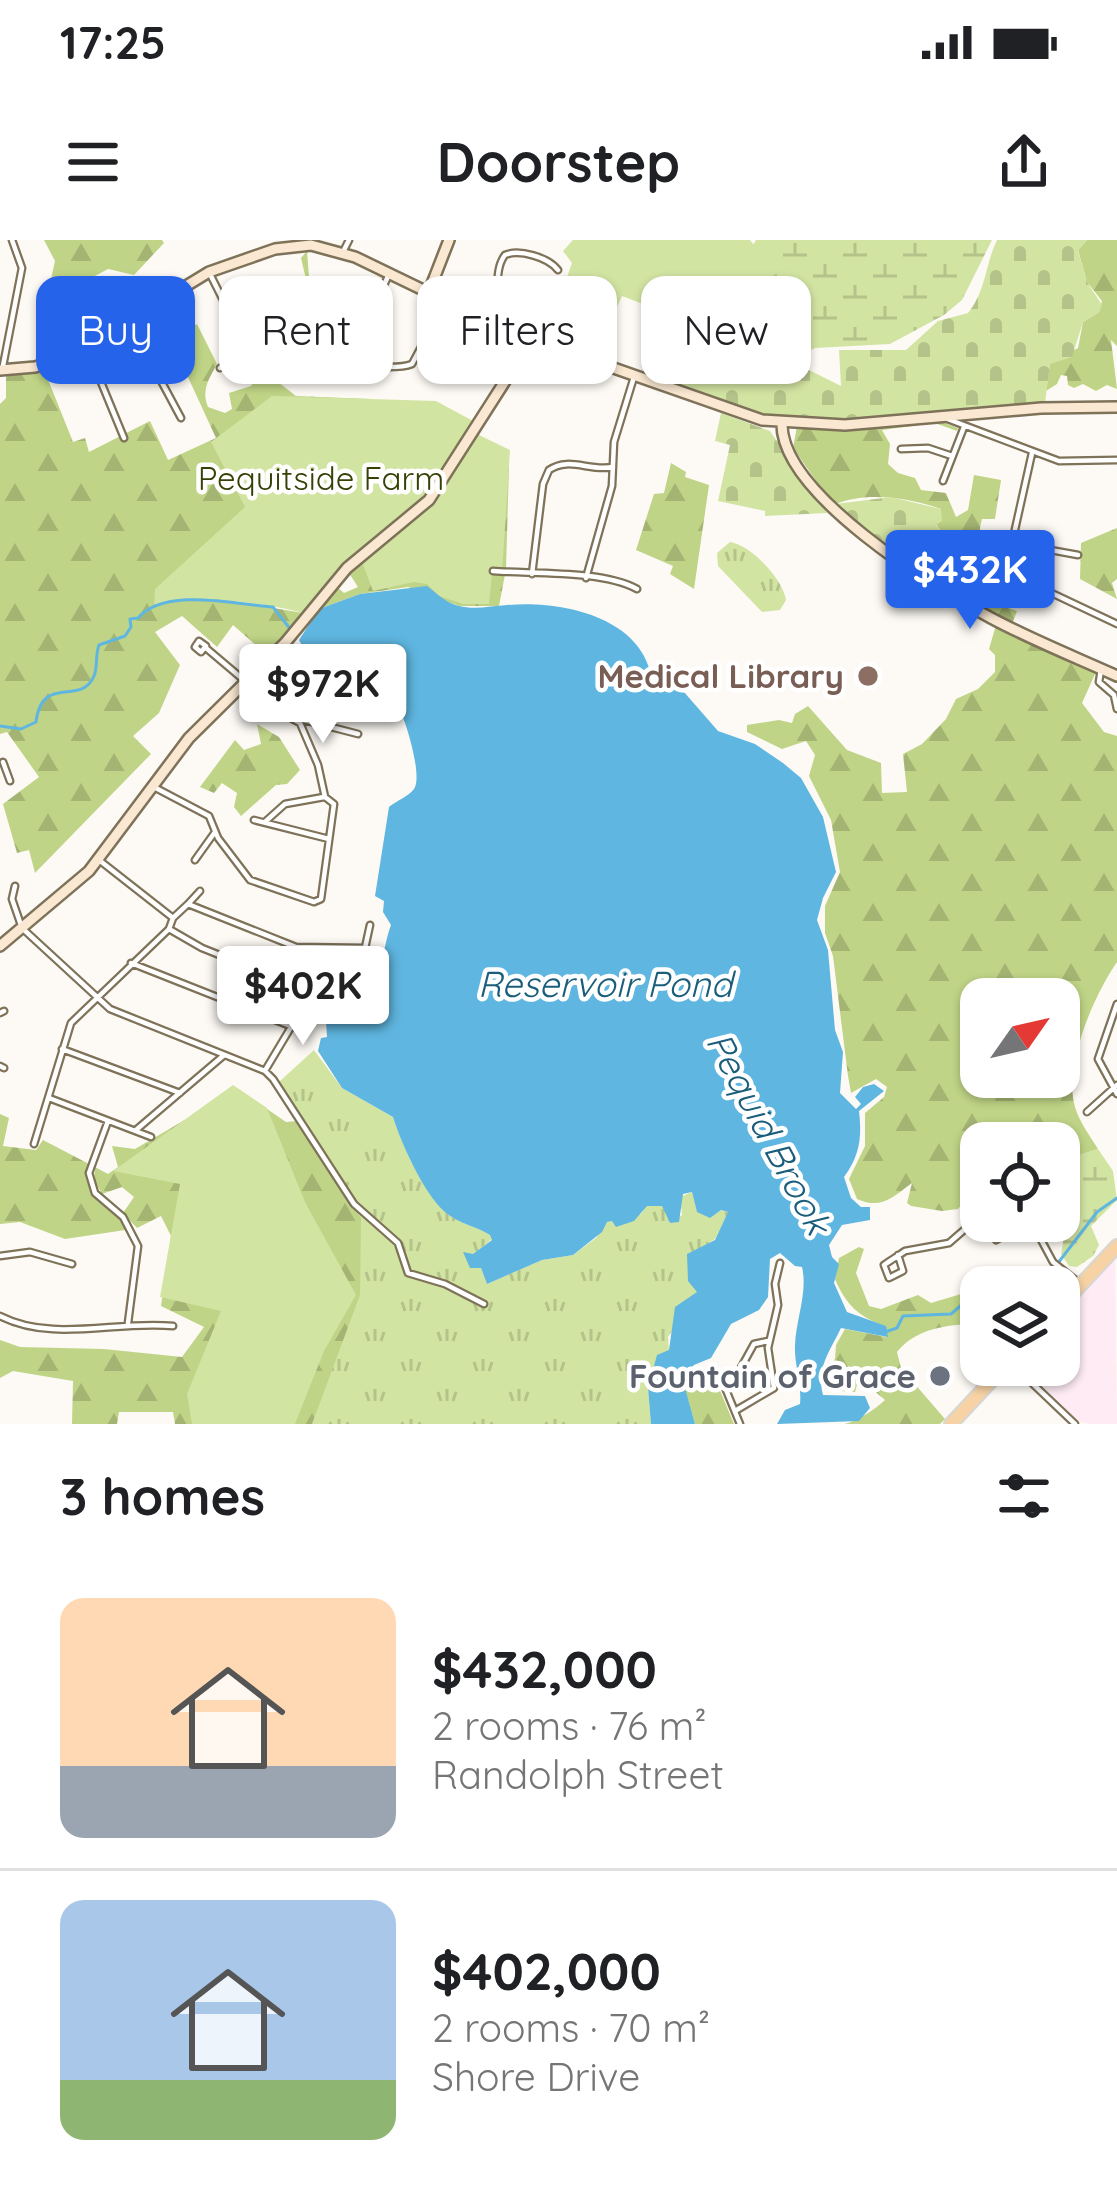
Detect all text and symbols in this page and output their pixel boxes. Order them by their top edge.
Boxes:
text: 17:25 [60,14,166,70]
text: Doorstep [437,128,680,196]
icon: menu [60,129,126,195]
icon: share [991,129,1057,195]
chip: Buy [36,276,195,384]
chip: Rent [219,276,393,384]
chip: Filters [417,276,617,384]
chip: New [641,276,811,384]
park label: Pequitside Farm [198,457,444,498]
pin: $432K [886,530,1054,632]
text: $432K [913,544,1027,593]
pin: $972K [239,644,407,746]
place label: Medical Library [598,655,844,696]
text: $972K [266,658,380,707]
marker: Medical Library [855,663,881,689]
pin: $402K [219,946,387,1048]
text: $402K [244,960,362,1009]
water label: Reservoir Pond [478,961,736,1006]
north arrow [960,978,1080,1098]
map controls [960,978,1080,1386]
water label: Pequid Brook [697,1024,843,1244]
button: locate [960,1122,1080,1242]
button: layers [960,1266,1080,1386]
place label: Fountain of Grace [629,1355,916,1396]
marker: Fountain of Grace [927,1363,953,1389]
icon: filters [991,1463,1057,1529]
text: 3 homes [60,1464,265,1528]
text: $432,000 [432,1637,657,1701]
icon: home [156,1646,300,1790]
text: 2 rooms · 76 m² [432,1701,707,1750]
text: Randolph Street [432,1750,724,1799]
text: $402,000 [432,1939,661,2003]
icon: home [156,1948,300,2092]
text: 2 rooms · 70 m² [432,2003,710,2052]
text: Shore Drive [432,2052,640,2101]

